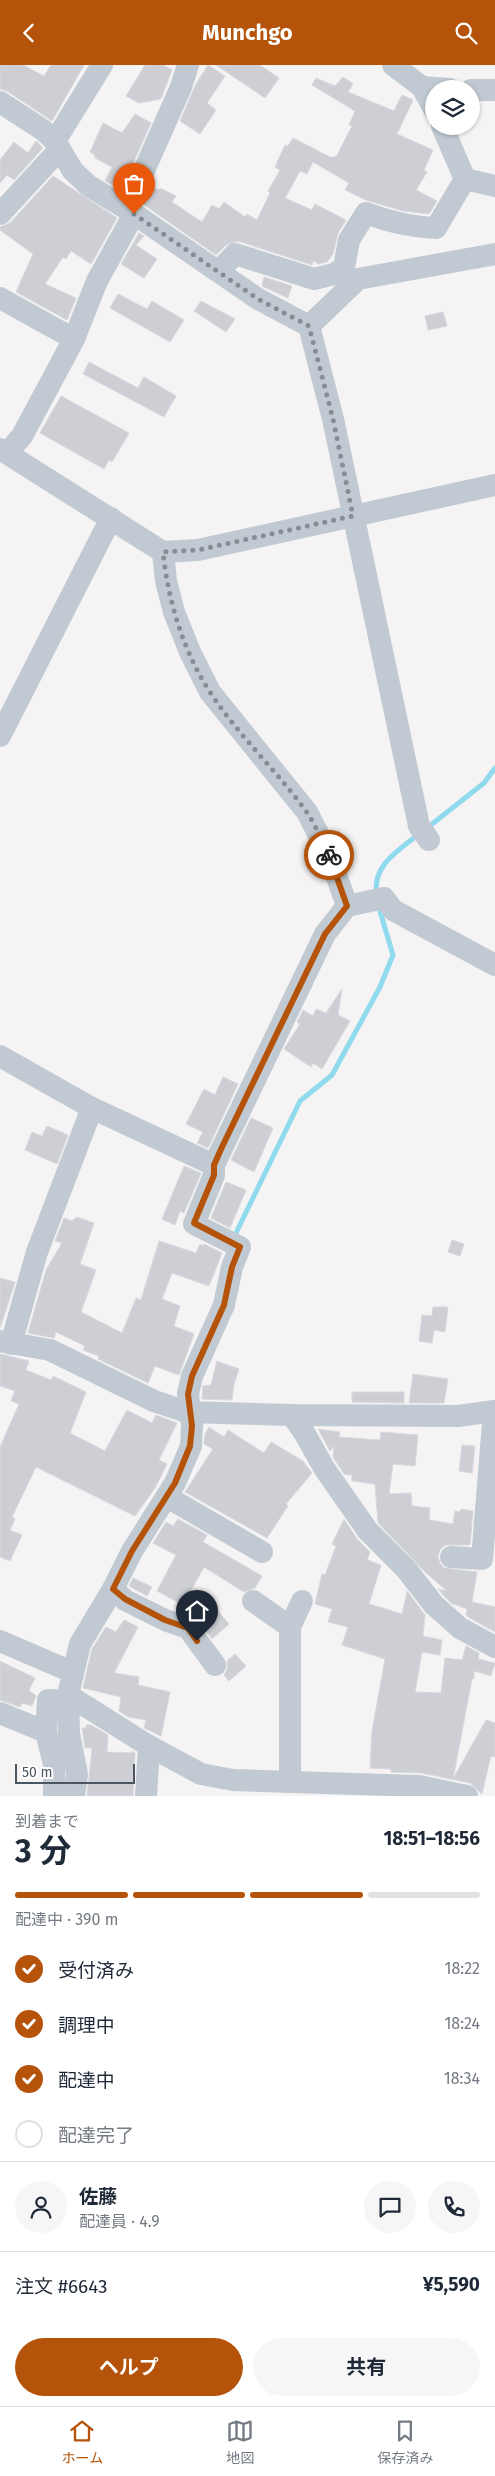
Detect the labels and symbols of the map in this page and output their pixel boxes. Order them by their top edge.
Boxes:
pin [113,163,155,214]
courier [304,830,354,880]
pin [176,1590,218,1641]
scale bar [15,1761,135,1784]

